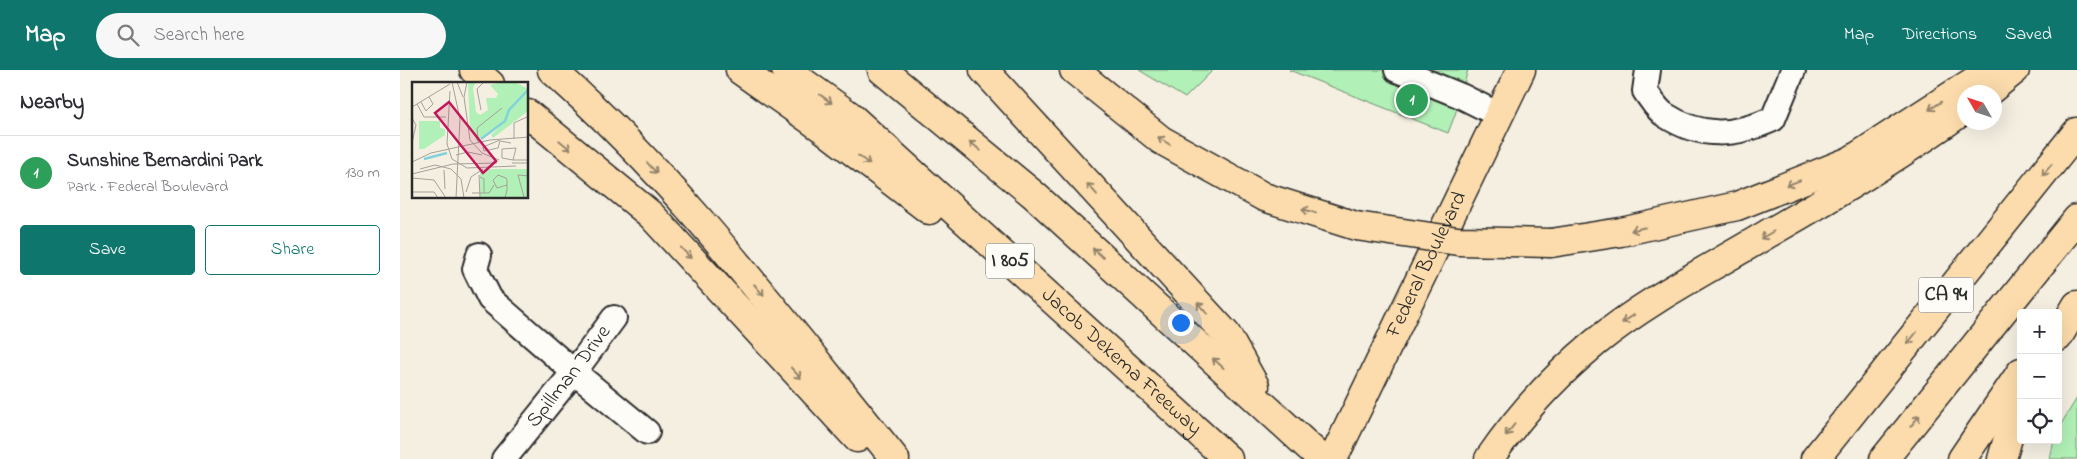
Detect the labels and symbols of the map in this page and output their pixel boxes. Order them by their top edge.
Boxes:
pin: 1 [1396,81,1428,119]
inset map [412,82,529,199]
north arrow [1957,85,2002,130]
one-way arrow [819,94,833,104]
one-way arrow [1929,101,1943,111]
one-way arrow [1157,136,1171,146]
one-way arrow [558,139,571,150]
one-way arrow [969,141,982,152]
one-way arrow [857,155,870,166]
one-way arrow [646,161,658,174]
one-way arrow [2041,163,2052,176]
one-way arrow [1786,180,1801,189]
one-way arrow [1086,182,1098,195]
street label: Federal Boulevard [1379,186,1475,343]
one-way arrow [1302,206,1318,216]
one-way arrow [1630,225,1646,234]
one-way arrow [1761,230,1775,240]
road number: I 805 [986,244,1034,278]
one-way arrow [680,247,692,260]
one-way arrow [1091,247,1104,259]
road number: CA 94 [1918,278,1974,312]
street label: Jacob Dekema Freeway [1034,281,1208,445]
one-way arrow [753,284,764,297]
one-way arrow [1196,302,1208,315]
your location [1168,310,1194,336]
one-way arrow [1622,314,1636,324]
street label: Spillman Drive [520,319,619,434]
one-way arrow [1907,331,1918,344]
one-way arrow [1211,357,1224,369]
one-way arrow [790,366,802,379]
one-way arrow [1909,415,1920,428]
one-way arrow [1505,423,1516,436]

